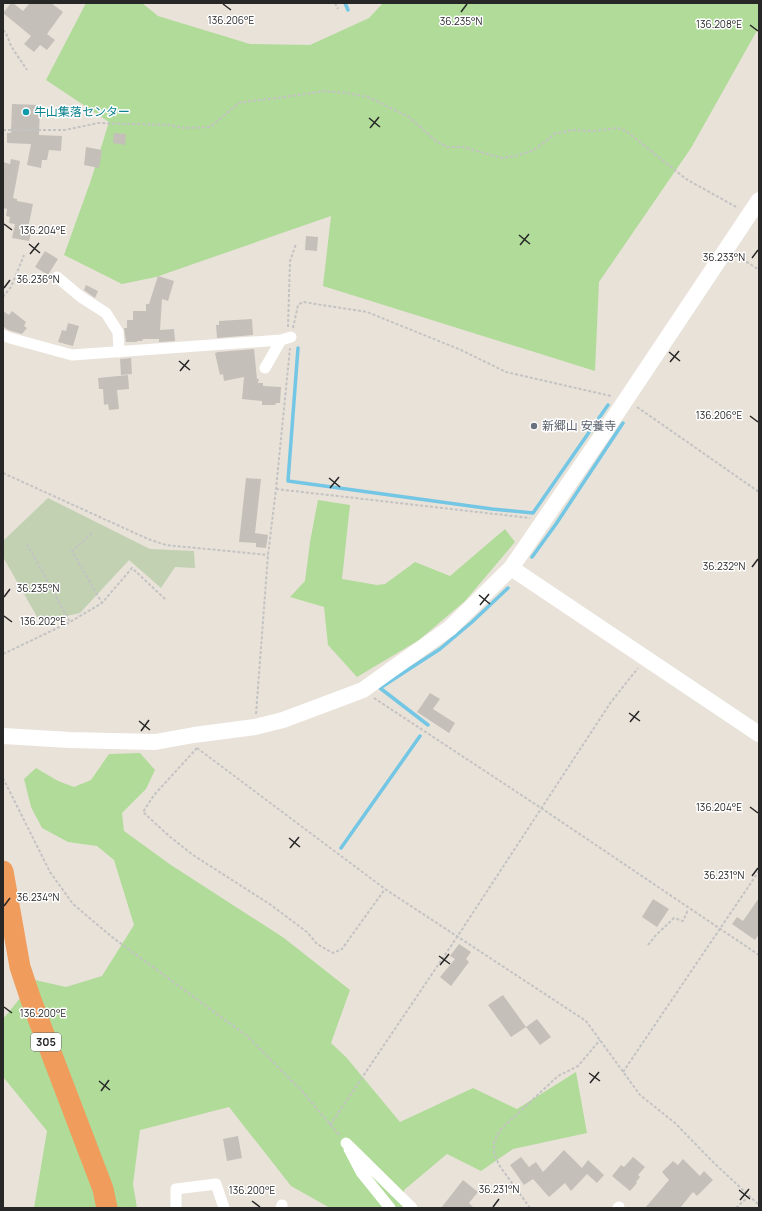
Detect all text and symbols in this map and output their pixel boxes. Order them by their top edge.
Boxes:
text: 136.206°E [208,13,254,27]
text: 36.235°N [440,14,482,28]
text: 136.208°E [696,17,742,31]
place label: 牛山集落センター [34,103,130,120]
marker: 牛山集落センター [21,107,31,117]
text: 136.204°E [20,223,66,237]
text: 36.233°N [703,250,745,264]
text: 36.236°N [16,272,60,286]
text: 136.206°E [696,408,742,422]
place label: 新郷山 安養寺 [542,417,616,434]
marker: 新郷山 安養寺 [529,421,539,431]
text: 36.232°N [703,559,745,573]
text: 36.235°N [17,581,59,595]
text: 136.202°E [20,614,66,628]
text: 136.204°E [696,800,742,814]
text: 36.231°N [704,868,745,882]
text: 36.234°N [17,890,60,904]
text: 136.200°E [20,1006,66,1020]
road number: 305 [31,1033,61,1051]
text: 36.231°N [479,1182,520,1196]
text: 136.200°E [229,1183,275,1197]

